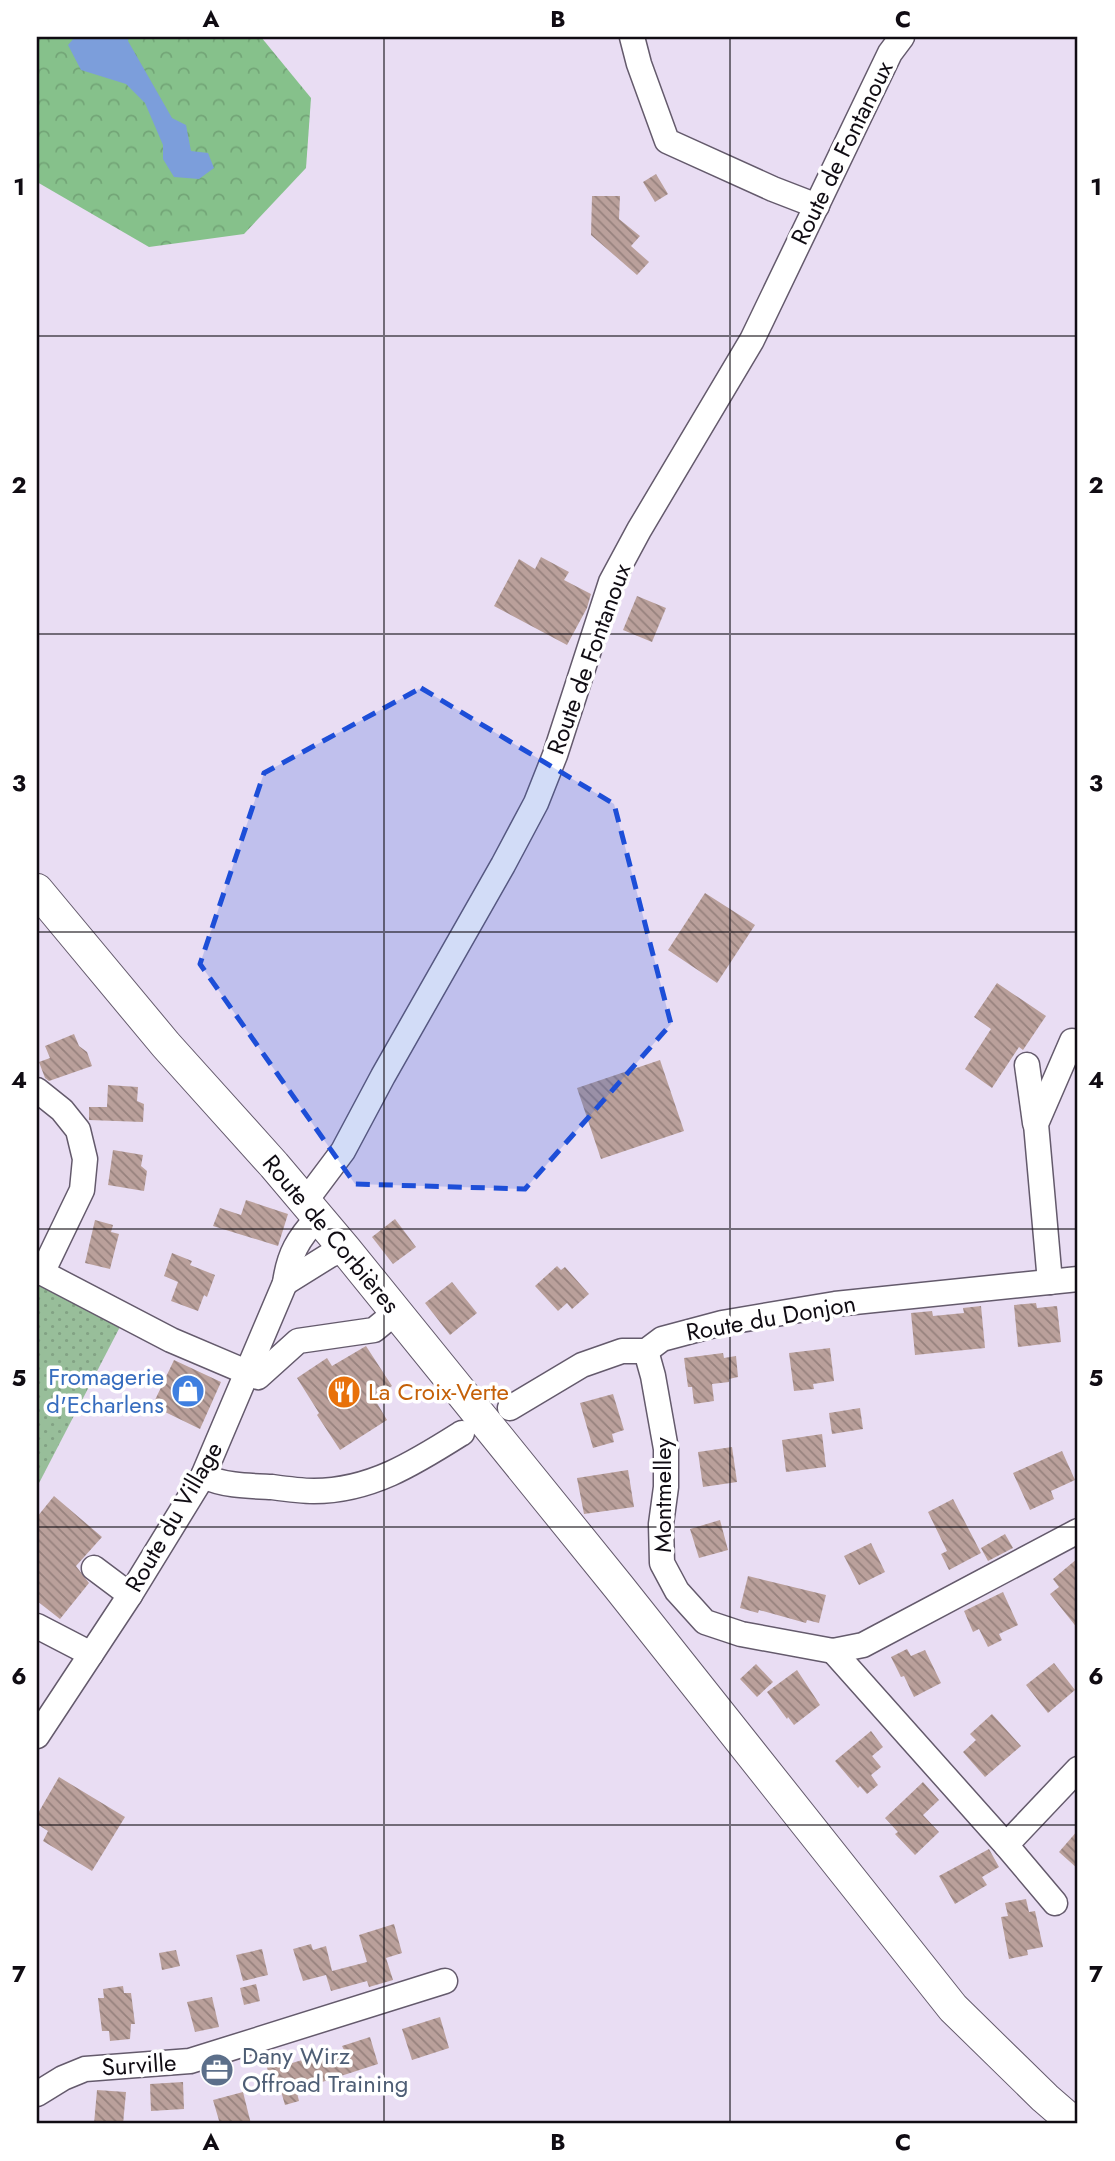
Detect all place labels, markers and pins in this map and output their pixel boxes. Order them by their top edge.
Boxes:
place label: Fromagerie d'Echarlens [46,1359,164,1422]
shop icon: Fromagerie d'Echarlens [169,1372,207,1410]
restaurant icon: La Croix-Verte [325,1373,363,1411]
place label: La Croix-Verte [368,1374,509,1409]
place label: Dany Wirz Offroad Training [242,2038,408,2101]
office icon: Dany Wirz Offroad Training [198,2051,236,2089]

